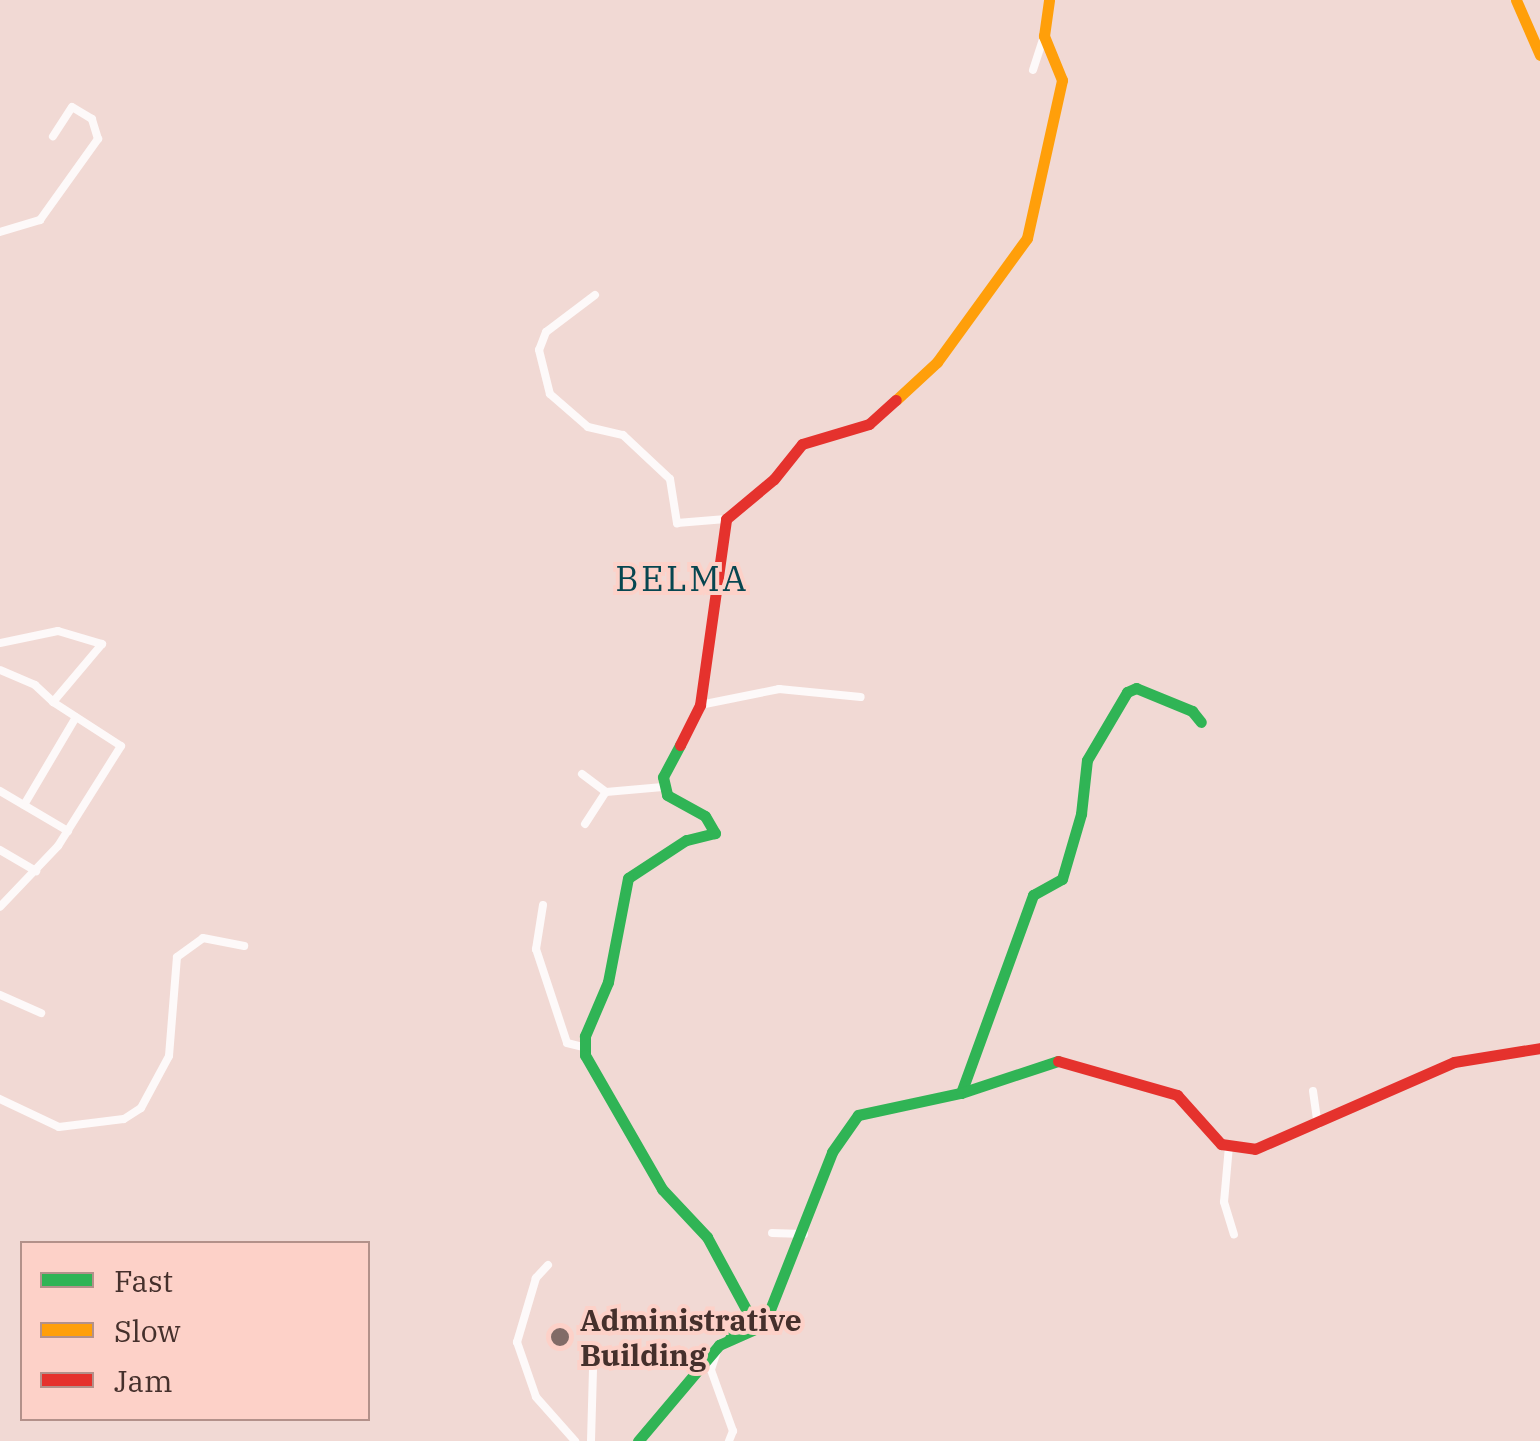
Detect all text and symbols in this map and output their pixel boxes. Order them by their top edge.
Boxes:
district label: BELMA [615,557,749,599]
legend [20,1241,370,1421]
text: Fast [114,1261,173,1300]
place label: Administrative Building [580,1302,802,1372]
text: Slow [114,1311,181,1350]
marker: Administrative Building [549,1326,571,1348]
text: Jam [114,1361,173,1400]

